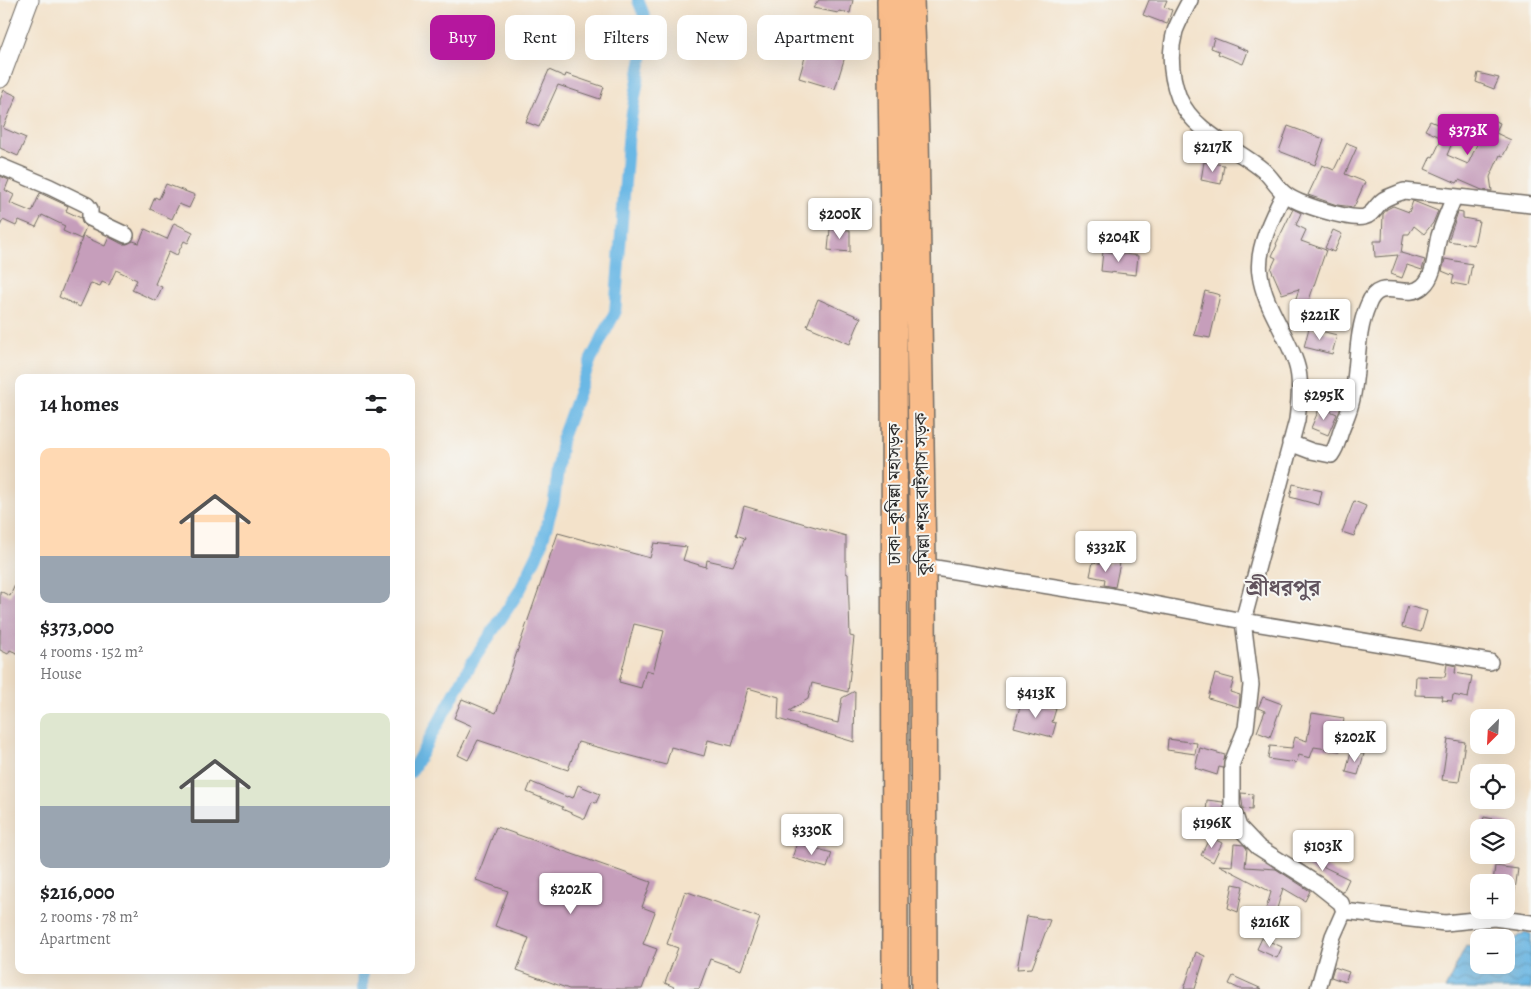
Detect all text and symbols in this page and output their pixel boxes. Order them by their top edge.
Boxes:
chip: Buy [430,15,495,60]
chip: Rent [505,15,575,60]
chip: Filters [585,15,667,60]
chip: New [677,15,747,60]
chip: Apartment [757,15,872,60]
pin: $373K [1433,114,1503,156]
text: $373K [1449,119,1487,141]
pin: $217K [1178,130,1248,173]
text: $217K [1194,136,1232,158]
pin: $200K [805,198,875,240]
text: $200K [819,203,861,225]
pin: $204K [1084,220,1154,263]
text: $204K [1098,226,1140,248]
pin: $221K [1285,298,1355,341]
text: $221K [1300,304,1340,326]
pin: $295K [1289,378,1359,421]
text: $295K [1304,384,1344,406]
text: 14 homes [40,390,119,418]
icon: filters [362,390,390,418]
street label: কুমিল্লা শহর বাইপাস সড়ক [909,411,935,577]
street label: ঢাকা–কুমিল্লা মহাসড়ক [882,422,906,566]
icon: home [170,481,260,571]
pin: $332K [1071,530,1141,573]
text: $332K [1086,536,1126,558]
district label: শ্রীধরপুর [1245,573,1321,603]
text: $373,000 [40,613,114,641]
text: 4 rooms · 152 m² [40,641,143,663]
text: House [40,663,82,685]
pin: $413K [1001,676,1071,719]
text: $413K [1017,682,1055,704]
north arrow [1470,709,1515,754]
map controls [1470,709,1515,974]
pin: $202K [1320,720,1390,763]
text: $202K [1334,726,1376,748]
icon: home [170,746,260,836]
button: locate [1470,764,1515,809]
pin: $196K [1177,806,1247,849]
text: $196K [1193,812,1231,834]
pin: $330K [777,814,847,856]
text: $330K [792,819,832,841]
button: layers [1470,819,1515,864]
pin: $103K [1288,830,1358,872]
text: $103K [1304,835,1342,857]
pin: $202K [536,872,606,915]
button: + [1470,874,1515,919]
text: $216,000 [40,878,115,906]
text: $202K [550,878,592,900]
text: 2 rooms · 78 m² [40,906,138,928]
pin: $216K [1235,906,1305,948]
text: $216K [1251,911,1289,933]
text: Apartment [40,928,111,950]
button: − [1470,929,1515,974]

